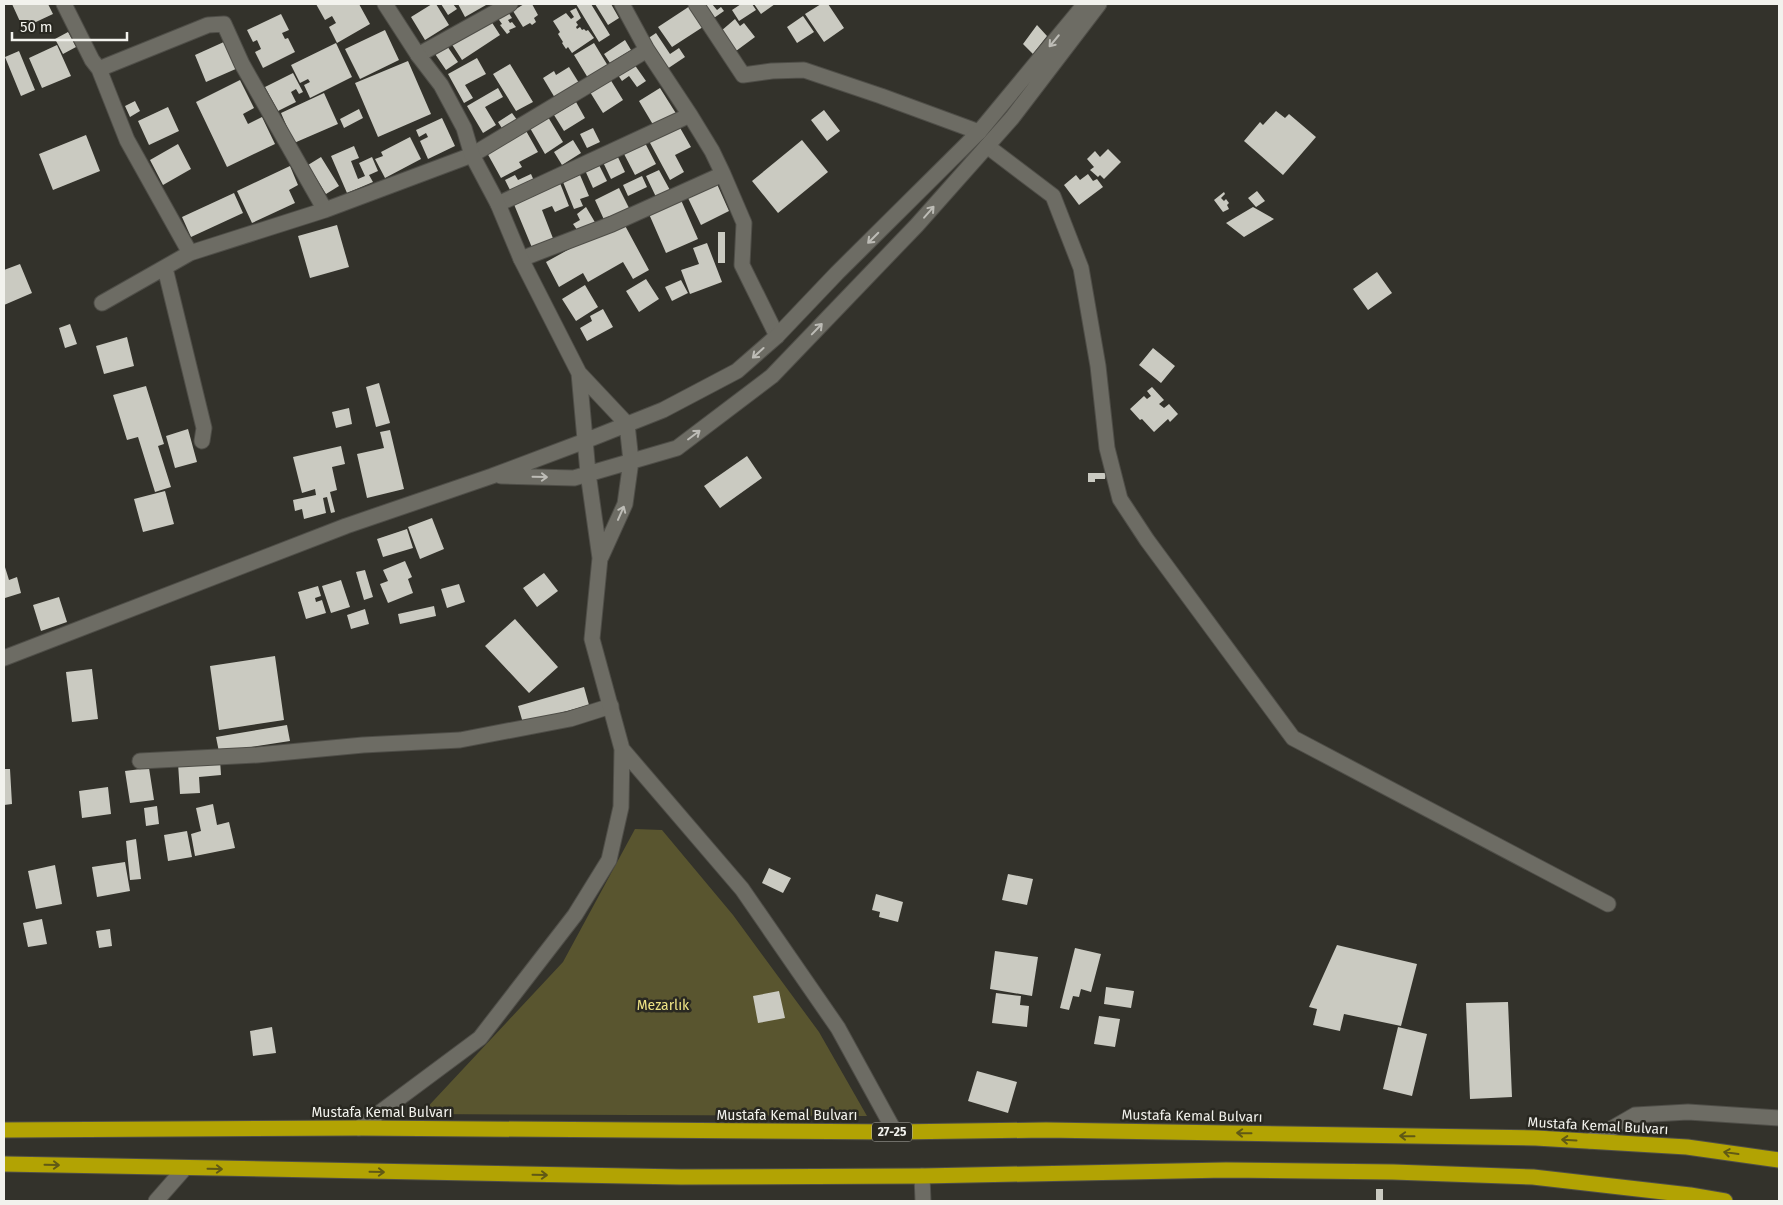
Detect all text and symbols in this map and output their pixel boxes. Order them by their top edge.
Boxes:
scale bar [12,10,128,42]
text: 50 m [20,18,53,36]
one-way arrow [1048,34,1059,47]
one-way arrow [923,205,935,218]
one-way arrow [867,231,879,243]
one-way arrow [811,323,823,335]
one-way arrow [752,347,765,358]
one-way arrow [687,430,701,440]
one-way arrow [532,472,548,482]
one-way arrow [616,506,626,521]
park label: Mezarlık [637,997,690,1014]
street label: Mustafa Kemal Bulvarı [311,1104,453,1121]
street label: Mustafa Kemal Bulvarı [1121,1106,1263,1126]
street label: Mustafa Kemal Bulvarı [716,1107,858,1124]
street label: Mustafa Kemal Bulvarı [1527,1114,1669,1138]
road number: 27-25 [872,1122,912,1142]
one-way arrow [1237,1128,1253,1138]
one-way arrow [1399,1131,1415,1141]
one-way arrow [1561,1135,1577,1144]
one-way arrow [1723,1148,1739,1158]
one-way arrow [44,1161,60,1170]
one-way arrow [206,1164,223,1174]
one-way arrow [369,1167,385,1177]
one-way arrow [532,1170,548,1180]

